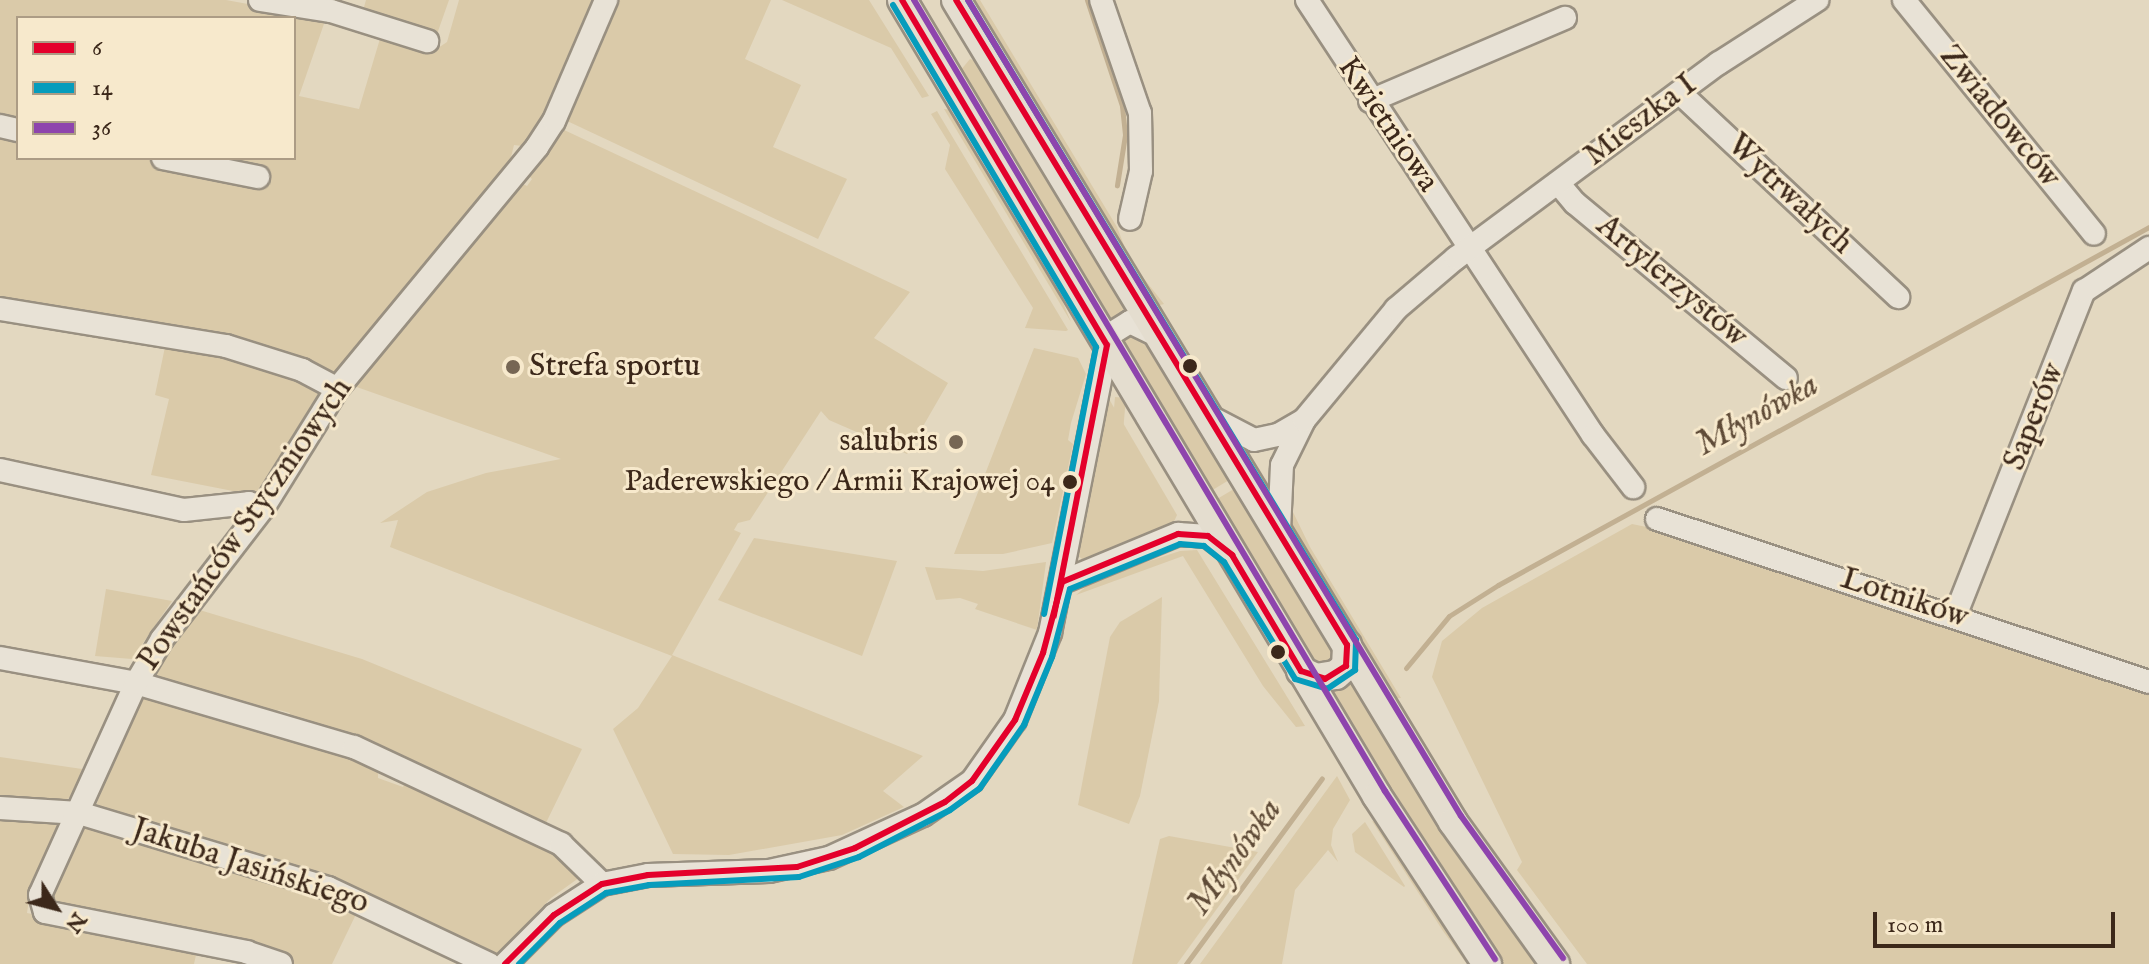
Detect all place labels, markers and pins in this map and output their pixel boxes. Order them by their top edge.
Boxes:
place label: Strefa sportu [529,348,700,386]
marker: Strefa sportu [504,358,522,376]
unlabelled marker [1182,358,1198,374]
place label: salubris [839,423,938,461]
marker: salubris [945,431,967,453]
place label: Paderewskiego / Armii Krajowej 04 [625,464,1055,500]
marker: Paderewskiego / Armii Krajowej 04 [1062,474,1078,490]
unlabelled marker [1270,644,1286,660]

